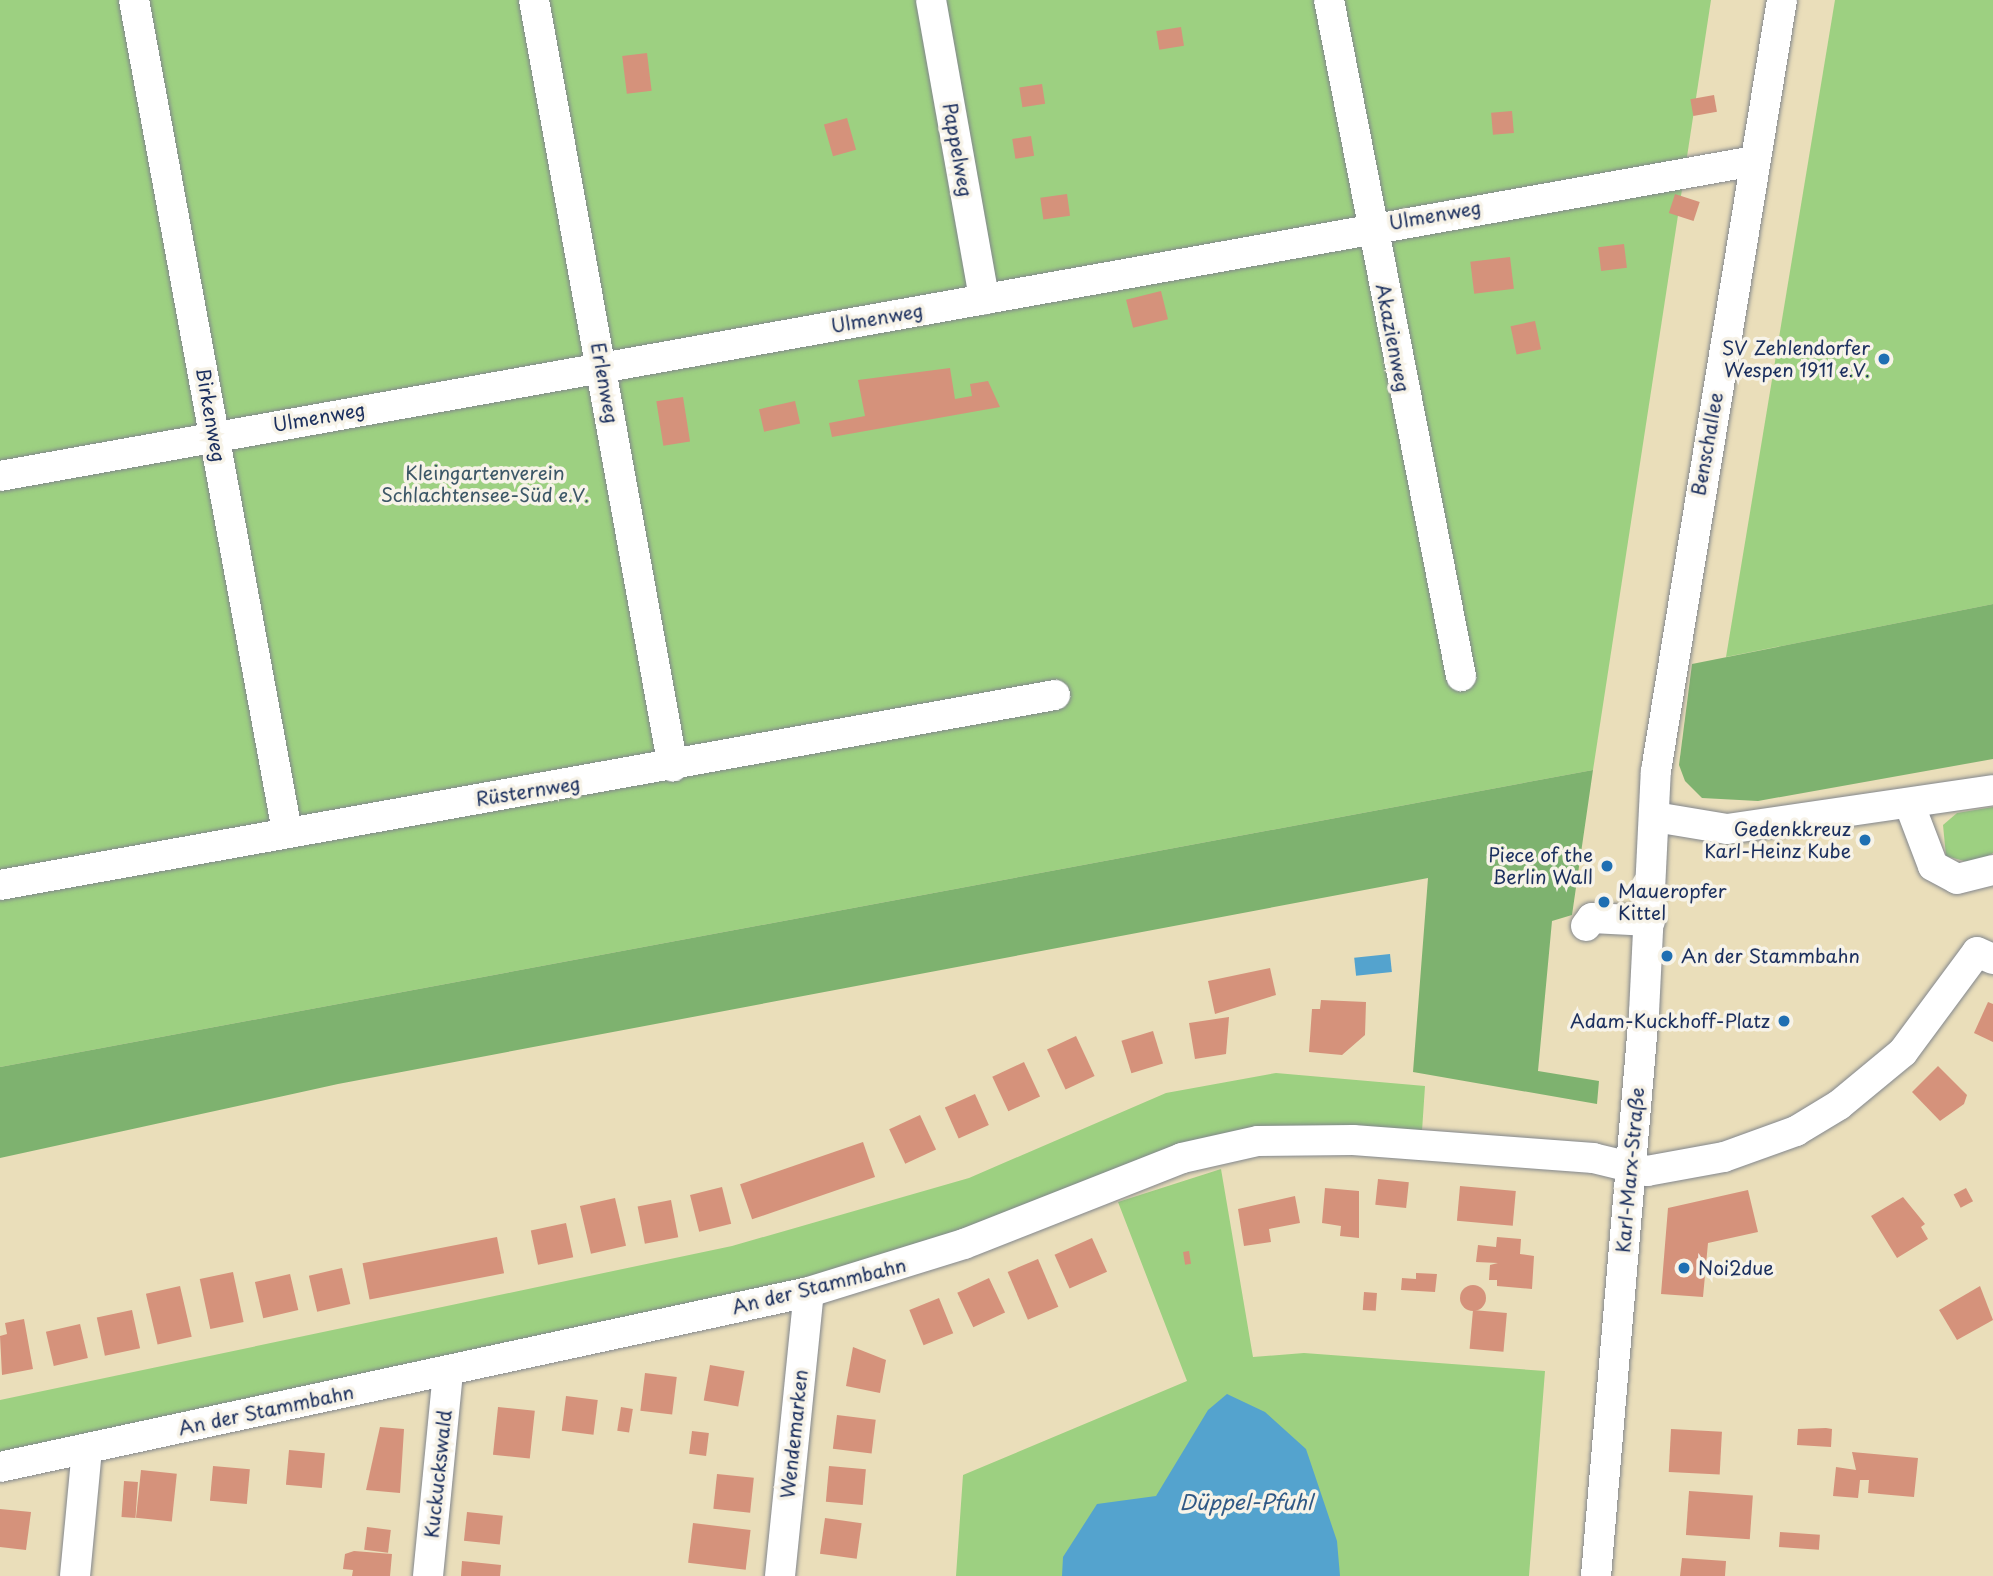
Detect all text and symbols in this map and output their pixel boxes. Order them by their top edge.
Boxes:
street label: Pappelweg [939,101,977,199]
street label: Ulmenweg [1387,196,1483,234]
street label: Akazienweg [1371,282,1415,394]
street label: Ulmenweg [829,299,925,337]
place label: SV Zehlendorfer Wespen 1911 e.V. [1722,337,1870,381]
street label: Erlenweg [587,341,623,425]
marker: SV Zehlendorfer Wespen 1911 e.V. [1876,351,1892,367]
street label: Birkenweg [191,366,231,464]
street label: Benschallee [1687,391,1727,497]
street label: Ulmenweg [271,398,367,436]
park label: Kleingartenverein Schlachtensee-Süd e.V. [380,462,590,506]
street label: Rüsternweg [474,771,582,811]
place label: Gedenkkreuz Karl-Heinz Kube [1703,818,1851,862]
marker: Gedenkkreuz Karl-Heinz Kube [1857,832,1873,848]
place label: Piece of the Berlin Wall [1487,844,1593,888]
marker: Piece of the Berlin Wall [1599,858,1615,874]
place label: Maueropfer Kittel [1618,880,1727,924]
marker: Maueropfer Kittel [1596,894,1612,910]
place label: An der Stammbahn [1681,945,1860,967]
marker: An der Stammbahn [1659,948,1675,964]
place label: Adam-Kuckhoff-Platz [1570,1010,1770,1032]
marker: Adam-Kuckhoff-Platz [1776,1013,1792,1029]
street label: Karl-Marx-Straße [1611,1086,1649,1254]
street label: An der Stammbahn [729,1253,909,1319]
place label: Noi2due [1698,1257,1774,1279]
marker: Noi2due [1676,1260,1692,1276]
street label: Wendemarken [776,1368,812,1500]
street label: An der Stammbahn [176,1380,356,1440]
street label: Kuckuckswald [420,1409,456,1539]
water label: Düppel-Pfuhl [1180,1488,1312,1514]

